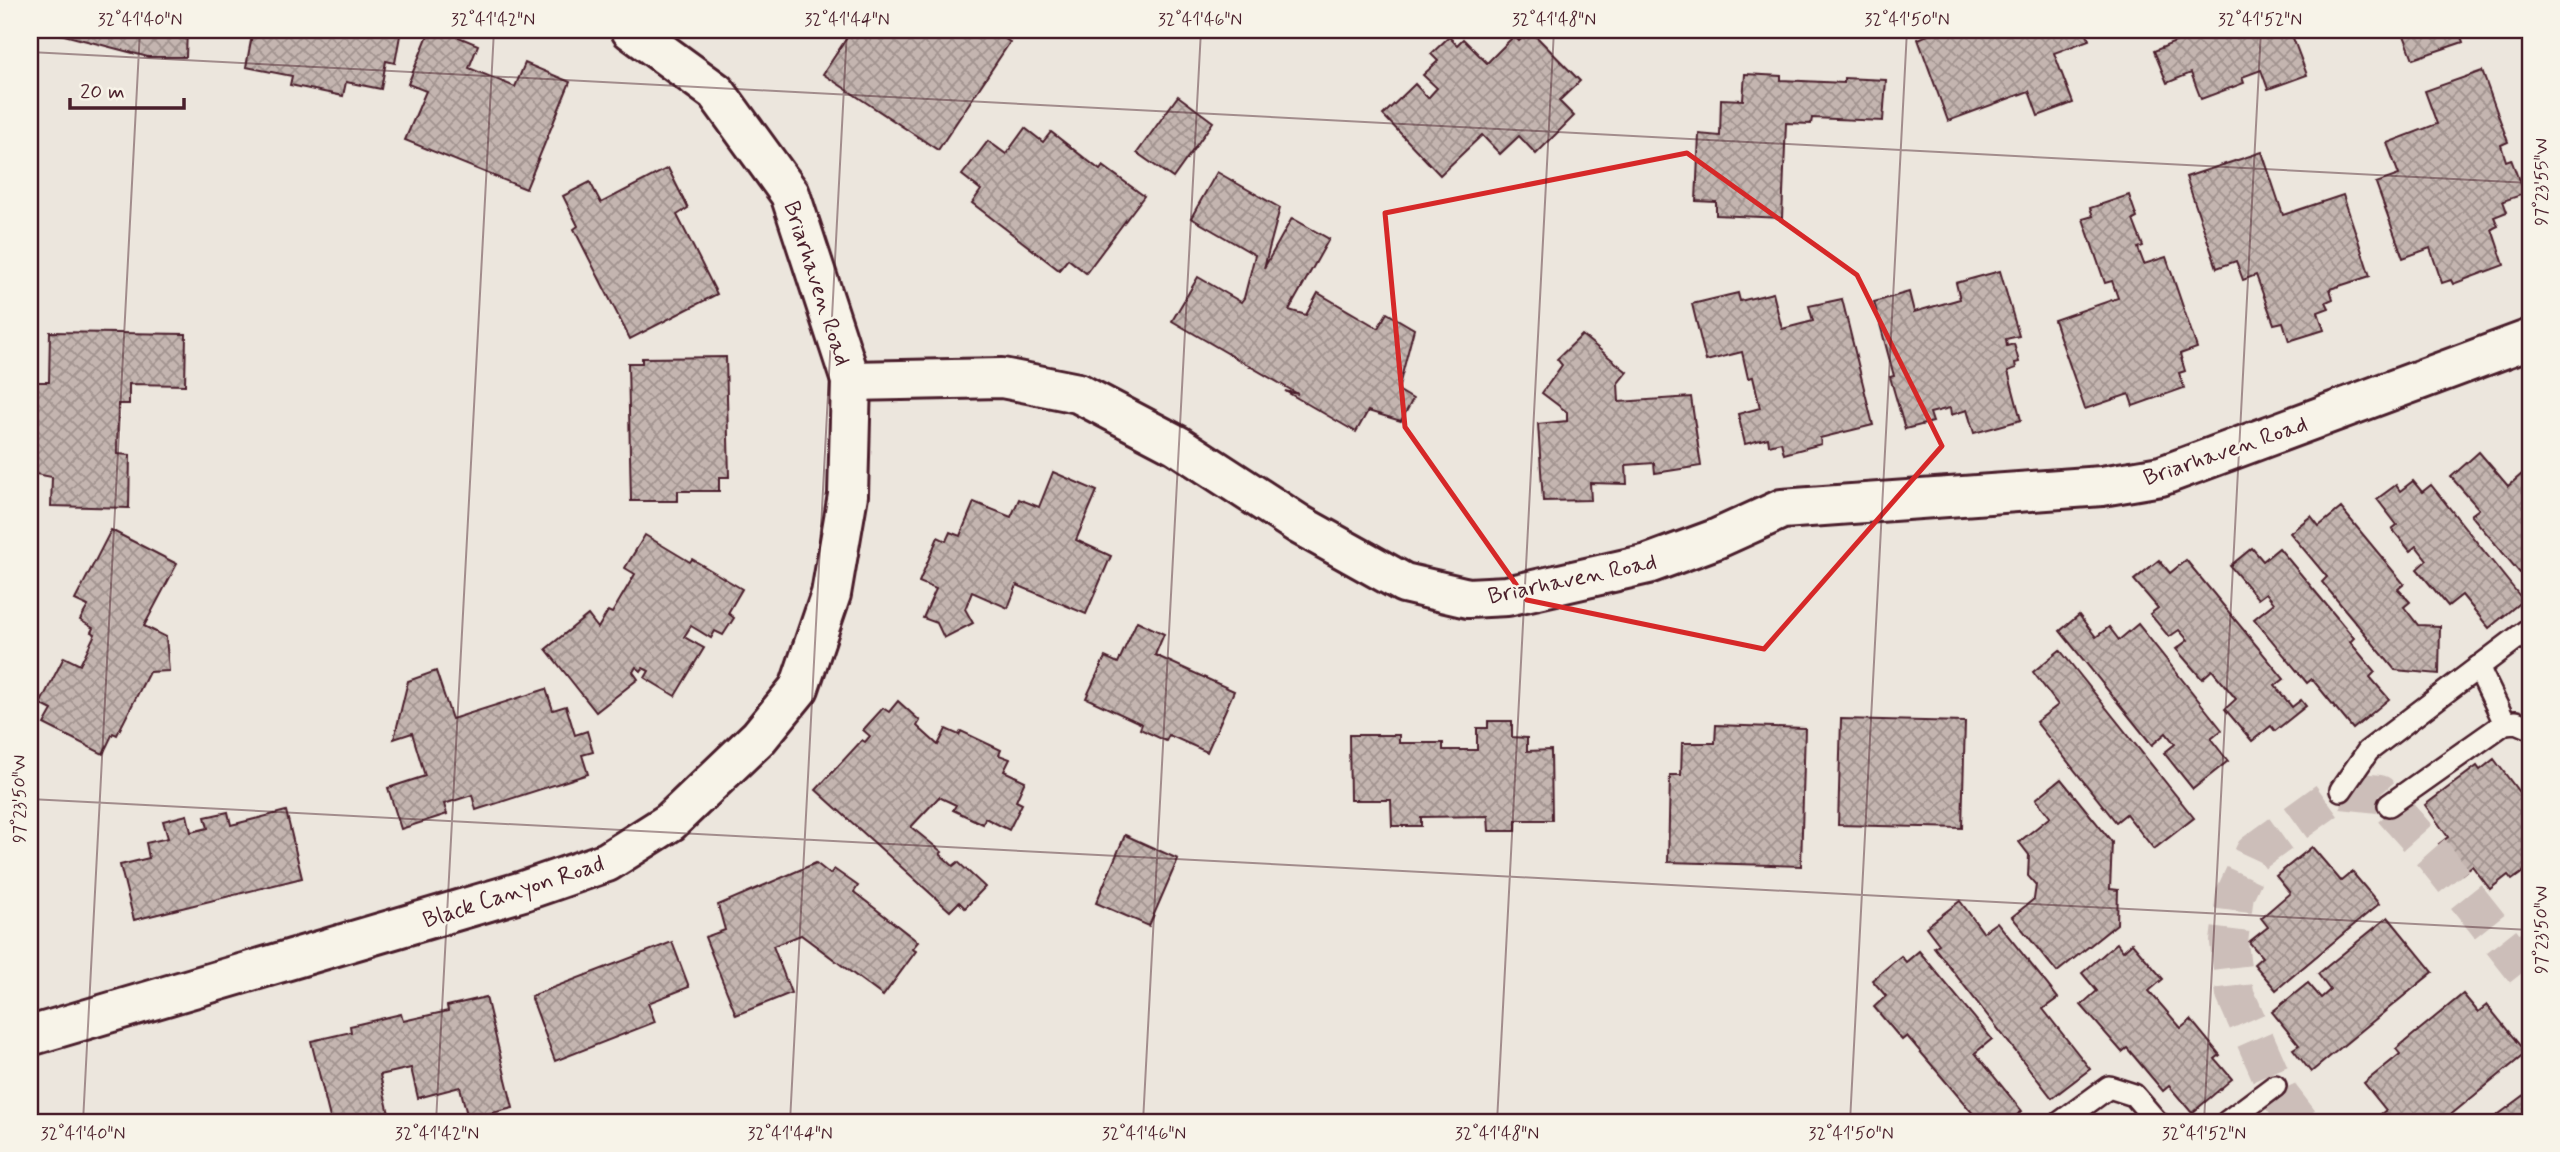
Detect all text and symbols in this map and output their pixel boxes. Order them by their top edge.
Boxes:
text: 32°41'40"N [97,8,183,32]
text: 32°41'42"N [451,8,535,32]
text: 32°41'44"N [804,8,890,32]
text: 32°41'46"N [1158,8,1242,32]
text: 32°41'48"N [1512,8,1596,32]
text: 32°41'50"N [1864,8,1950,32]
text: 32°41'52"N [2218,8,2302,32]
scale bar [70,66,184,110]
text: 20 m [80,78,125,106]
text: 97°23'55"W [2530,138,2554,226]
street label: Briarhaven Road [775,197,857,370]
street label: Briarhaven Road [2140,410,2312,494]
street label: Briarhaven Road [1485,547,1659,612]
text: 97°23'50"W [8,755,32,843]
street label: Black Canyon Road [419,849,608,936]
text: 97°23'50"W [2530,886,2554,974]
text: 32°41'40"N [40,1122,126,1146]
text: 32°41'42"N [395,1122,479,1146]
text: 32°41'44"N [747,1122,833,1146]
text: 32°41'46"N [1102,1122,1186,1146]
text: 32°41'48"N [1455,1122,1539,1146]
text: 32°41'50"N [1808,1122,1894,1146]
text: 32°41'52"N [2162,1122,2246,1146]

